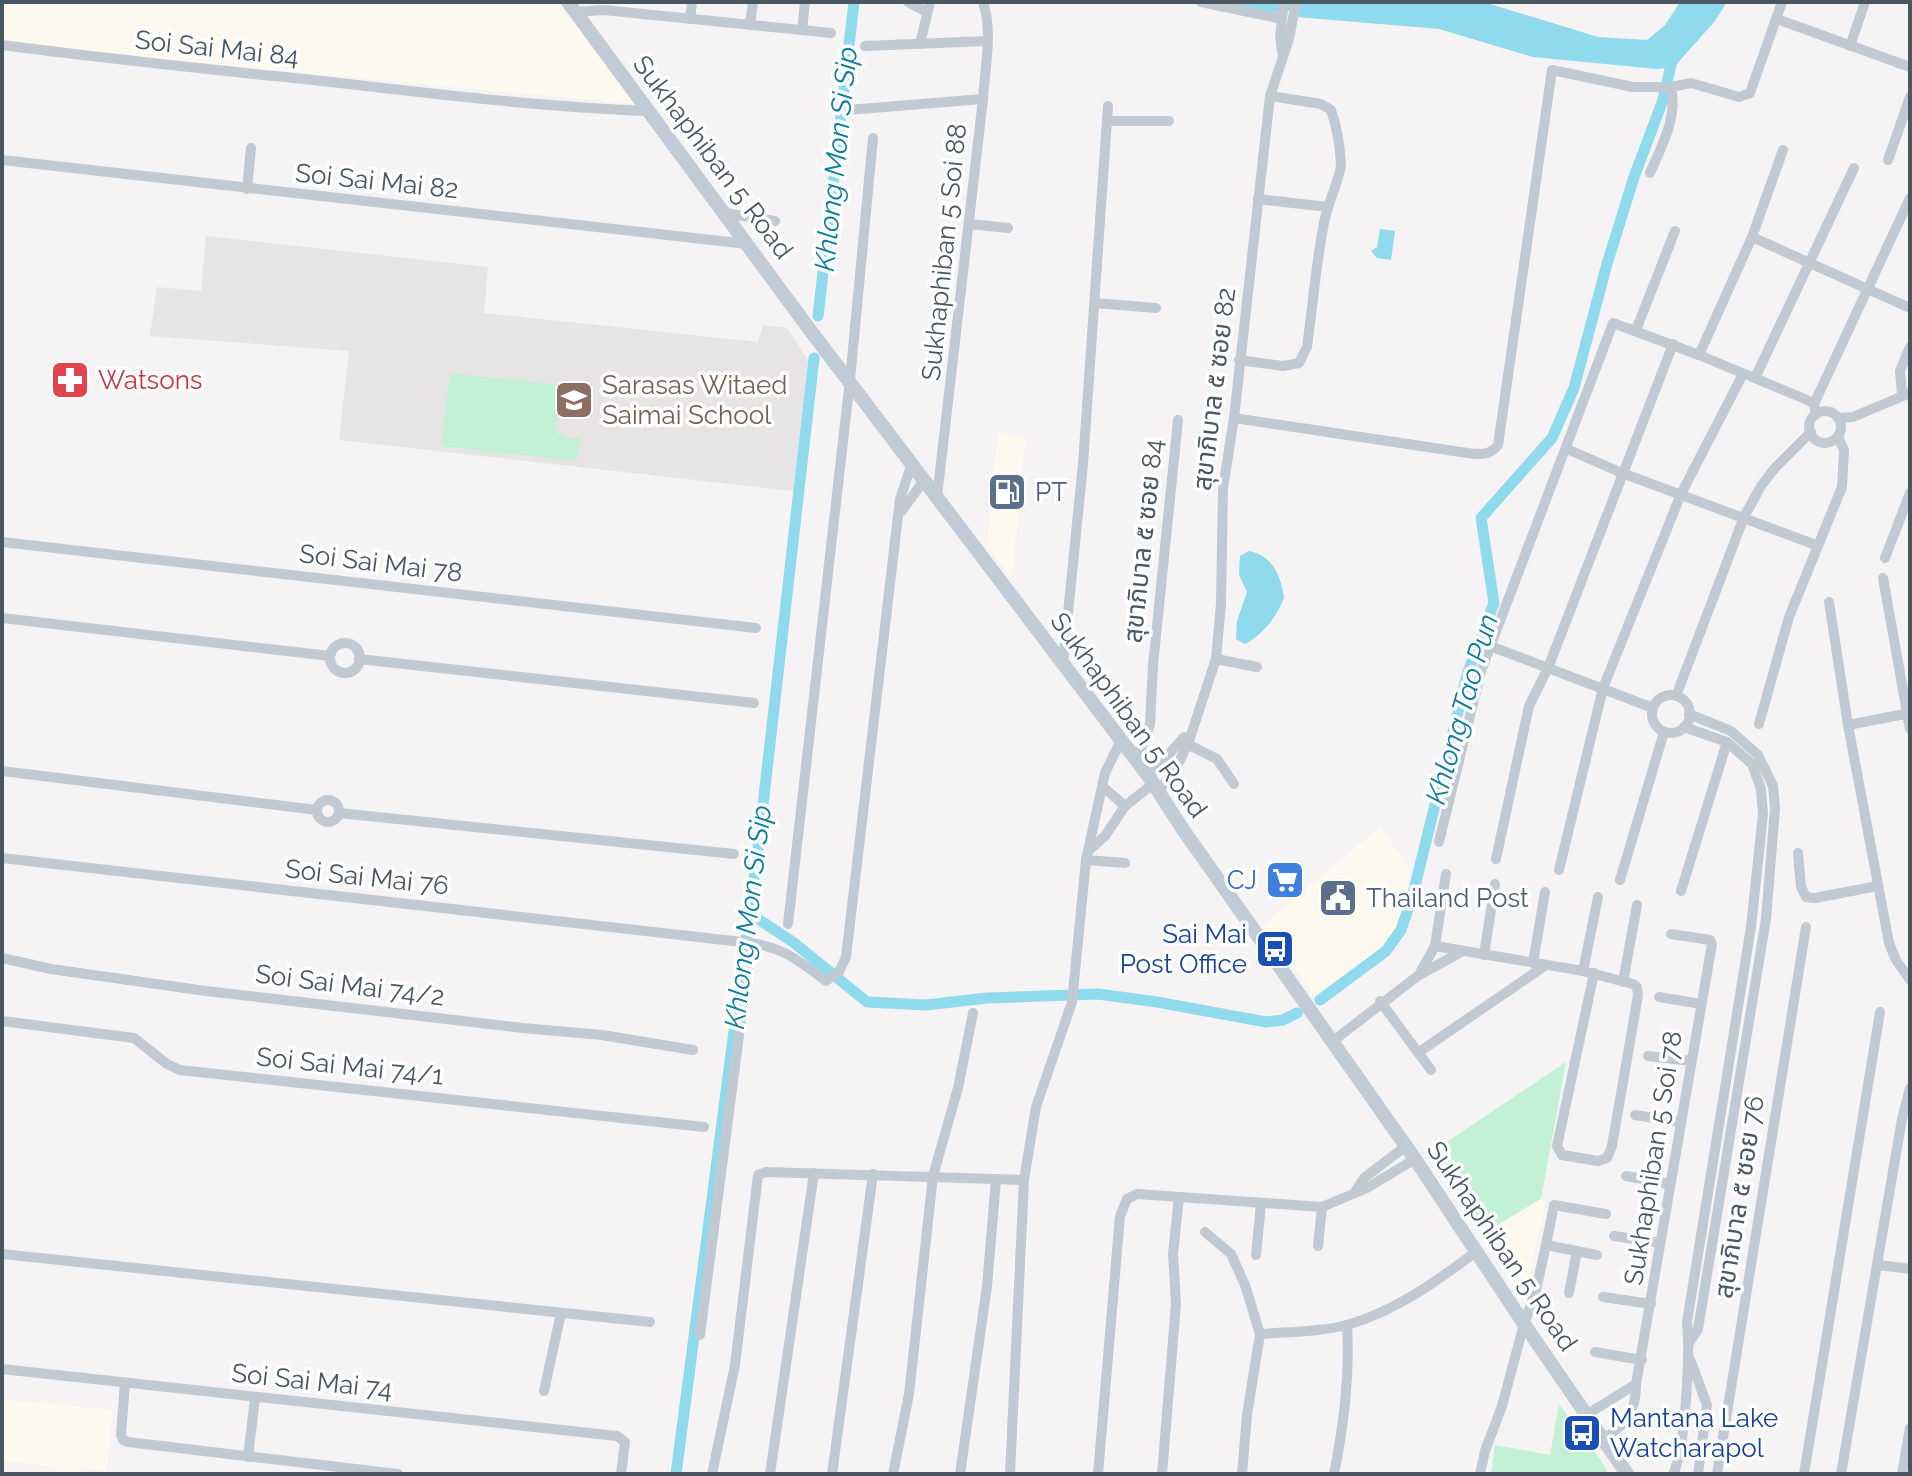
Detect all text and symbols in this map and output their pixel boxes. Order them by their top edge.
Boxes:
street label: Soi Sai Mai 84 [134,24,300,72]
water label: Khlong Mon Si Sip [808,45,864,273]
street label: Sukhaphiban 5 Road [627,50,799,264]
street label: Sukhaphiban 5 Soi 88 [916,122,972,382]
street label: Soi Sai Mai 82 [294,158,460,204]
street label: สุขาภิบาล ๕ ซอย 82 [1187,286,1242,492]
pharmacy icon: Watsons [49,359,91,401]
place label: Watsons [98,365,202,395]
place label: Sarasas Witaed Saimai School [602,370,787,430]
school or university icon: Sarasas Witaed Saimai School [553,379,595,421]
street label: สุขาภิบาล ๕ ซอย 84 [1117,438,1170,645]
fuel station icon: PT [986,471,1028,513]
place label: PT [1035,477,1067,507]
street label: Soi Sai Mai 78 [298,538,464,588]
street label: Sukhaphiban 5 Road [1044,607,1214,823]
water label: Khlong Tao Pun [1419,610,1505,808]
water label: Khlong Mon Si Sip [718,803,778,1031]
street label: Soi Sai Mai 76 [284,853,450,901]
supermarket icon: CJ [1264,859,1306,901]
place label: CJ [1227,865,1257,895]
public building icon: Thailand Post [1317,877,1359,919]
place label: Thailand Post [1366,883,1529,913]
place label: Sai Mai Post Office [1120,919,1247,979]
bus stop icon: Sai Mai Post Office [1254,928,1296,970]
street label: Soi Sai Mai 74/2 [254,959,446,1011]
street label: Sukhaphiban 5 Soi 78 [1618,1029,1688,1287]
street label: Soi Sai Mai 74/1 [255,1041,445,1091]
street label: สุขาภิบาล ๕ ซอย 76 [1708,1094,1771,1301]
street label: Sukhaphiban 5 Road [1421,1135,1583,1357]
street label: Soi Sai Mai 74 [230,1358,394,1404]
place label: Mantana Lake Watcharapol [1610,1403,1778,1463]
bus stop icon: Mantana Lake Watcharapol [1561,1412,1603,1454]

